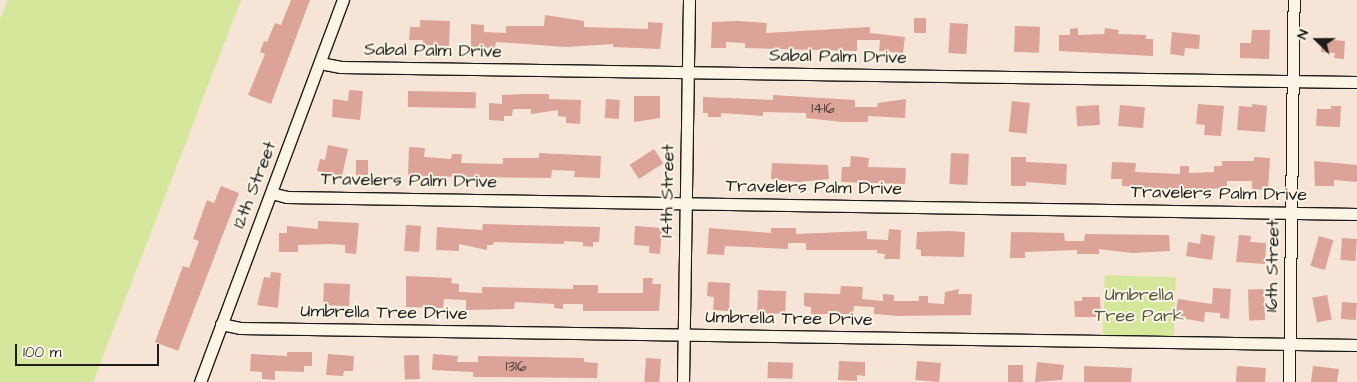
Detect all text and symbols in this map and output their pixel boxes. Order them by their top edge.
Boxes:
north arrow [1292,15,1342,65]
text: N [1292,27,1314,42]
street label: Sabal Palm Drive [364,39,502,63]
street label: Sabal Palm Drive [769,45,907,69]
house number: 1416 [811,100,835,118]
street label: 12th Street [229,138,281,232]
street label: 14th Street [656,144,680,238]
street label: Travelers Palm Drive [321,169,497,193]
street label: Travelers Palm Drive [726,176,902,200]
street label: Travelers Palm Drive [1131,182,1307,206]
street label: 16th Street [1261,220,1285,312]
park label: Umbrella Tree Park [1094,285,1184,328]
street label: Umbrella Tree Drive [300,301,468,325]
street label: Umbrella Tree Drive [705,307,873,331]
scale bar [18,334,161,366]
text: 100 m [23,342,62,363]
house number: 1316 [506,358,526,376]

